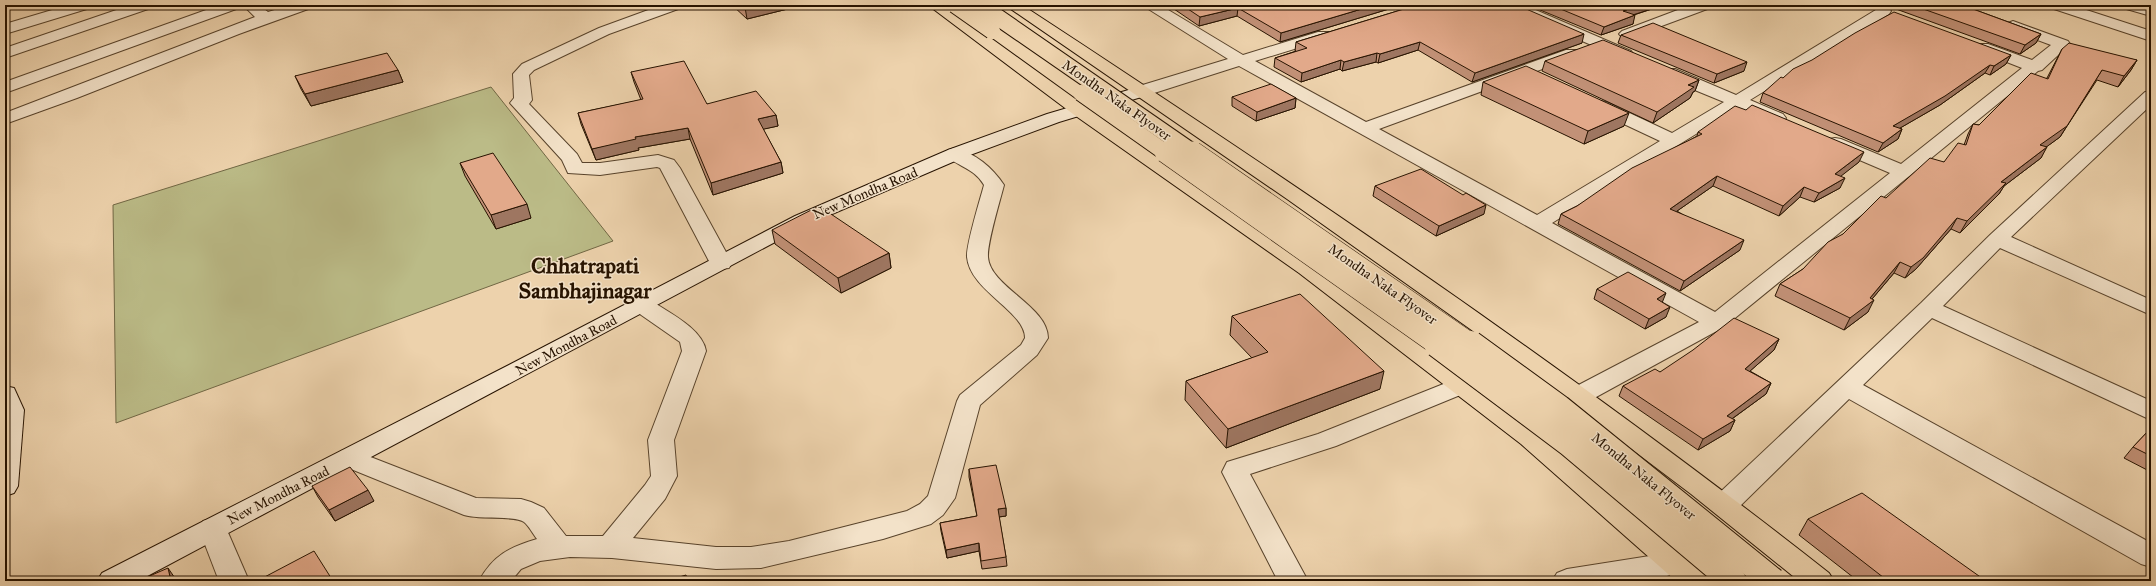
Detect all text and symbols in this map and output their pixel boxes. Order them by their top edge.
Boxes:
street label: Mondha Naka Flyover [1059,56,1175,145]
street label: New Mondha Road [810,164,920,223]
street label: Mondha Naka Flyover [1325,240,1441,329]
district label: Chhatrapati Sambhajinagar [519,252,652,304]
street label: New Mondha Road [513,312,620,379]
street label: Mondha Naka Flyover [1588,429,1700,524]
street label: New Mondha Road [224,462,332,528]

